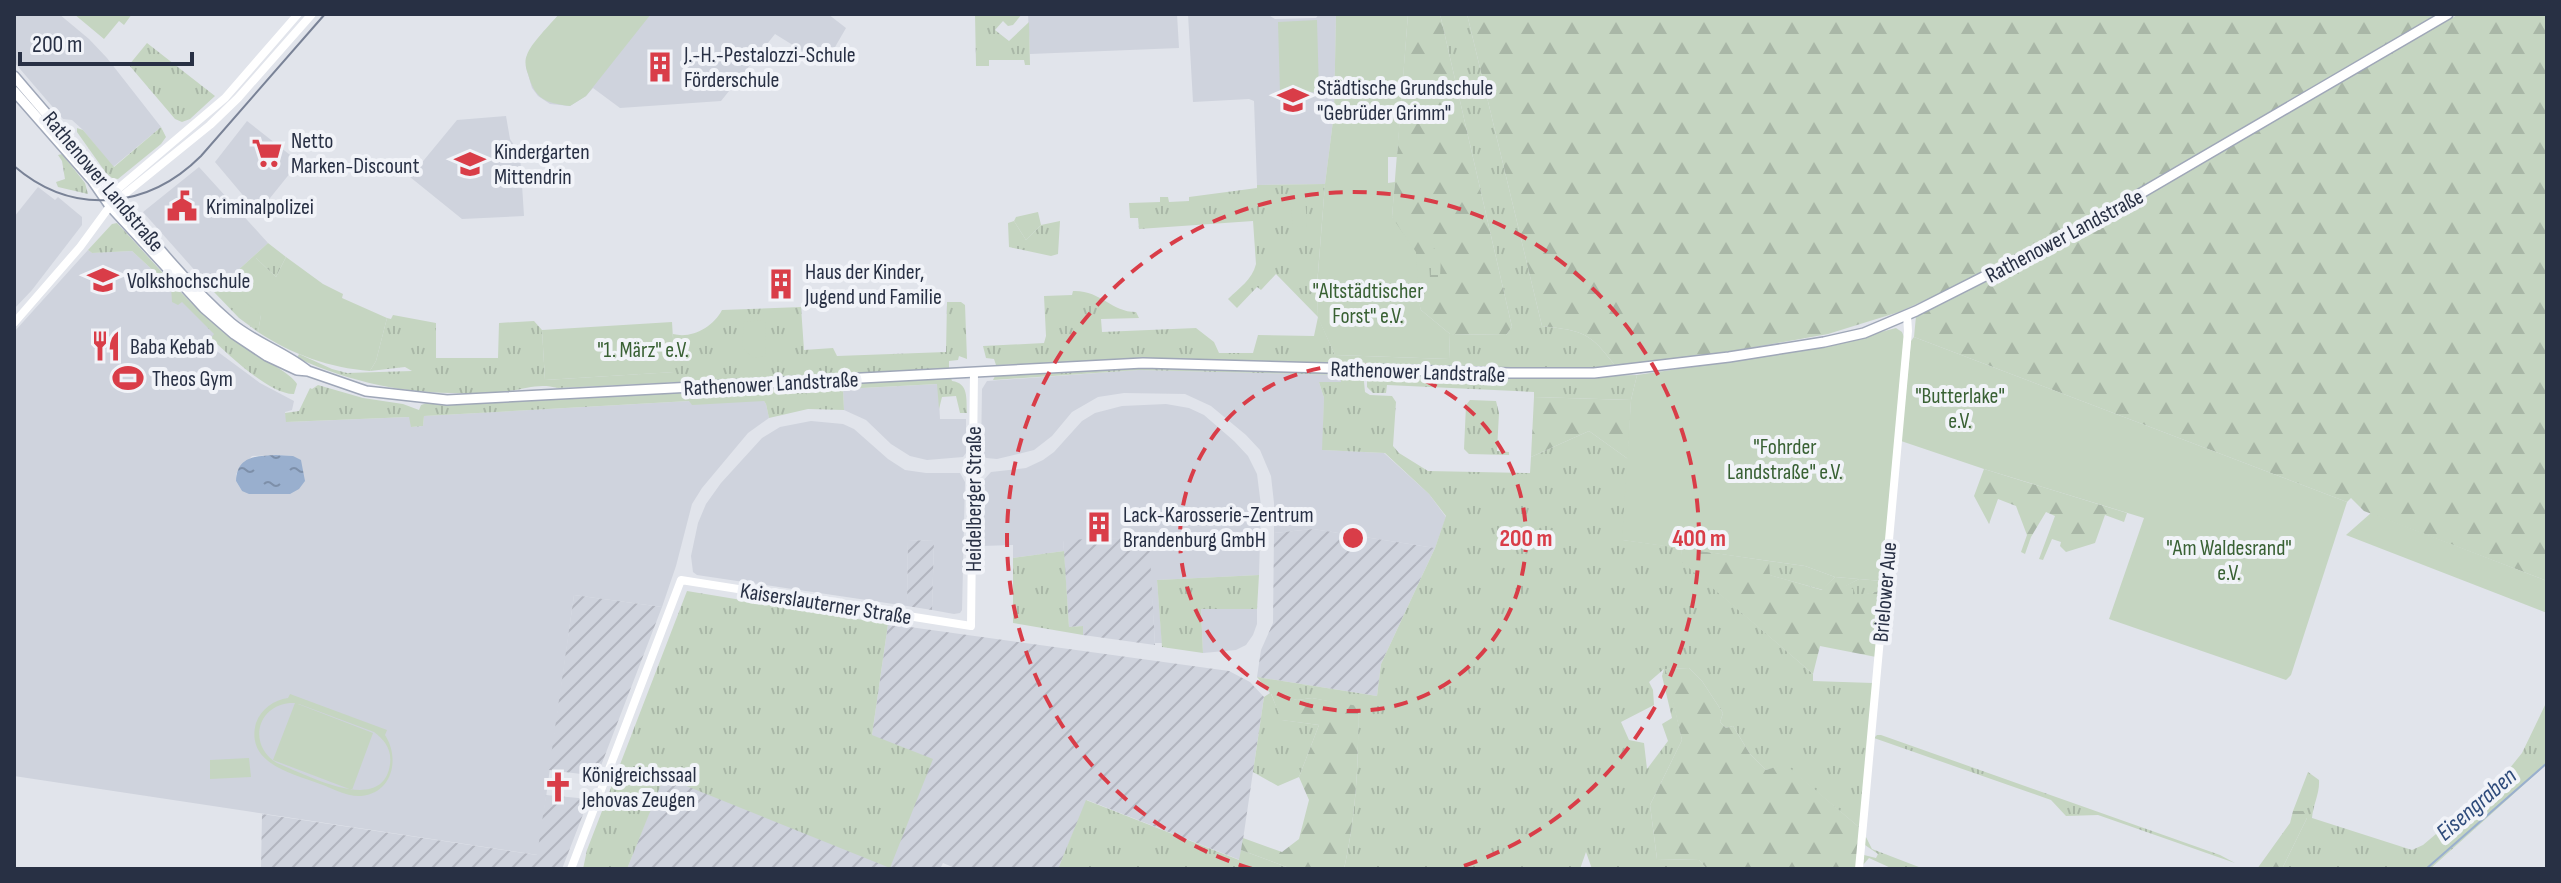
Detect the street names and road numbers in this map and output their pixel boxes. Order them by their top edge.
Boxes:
street label: Rathenower Landstraße [36,106,169,258]
street label: Rathenower Landstraße [1981,183,2148,289]
street label: Rathenower Landstraße [1330,356,1506,389]
street label: Rathenower Landstraße [683,366,859,403]
street label: Heidelberger Straße [961,426,988,572]
street label: Brielower Aue [1868,541,1903,643]
street label: Kaiserslauterner Straße [738,578,913,631]

